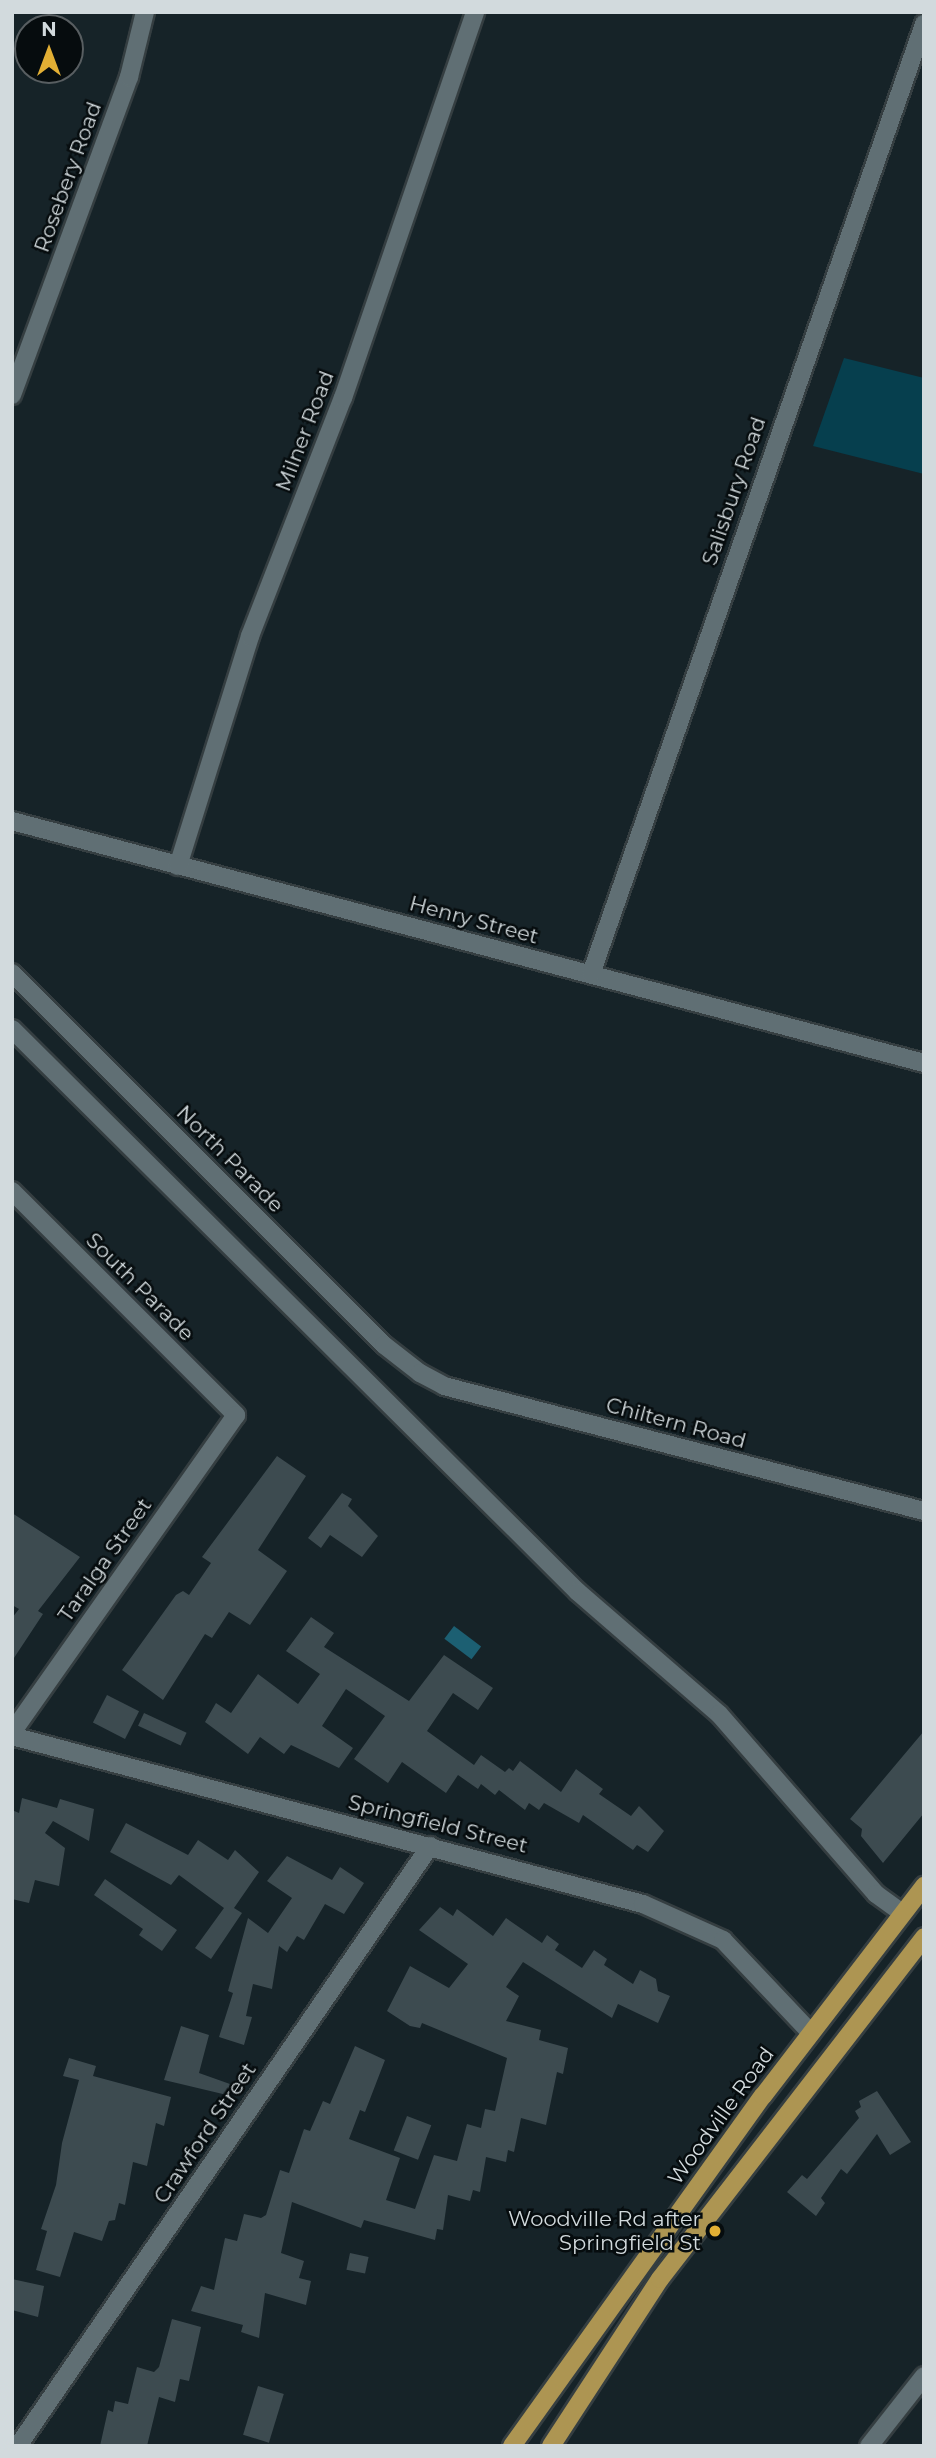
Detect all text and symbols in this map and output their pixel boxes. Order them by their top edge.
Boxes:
north arrow [14,14,84,84]
text: N [41,18,57,41]
street label: Rosebery Road [29,98,107,256]
street label: Milner Road [270,367,340,495]
street label: Salisbury Road [697,413,771,569]
street label: Henry Street [407,891,541,949]
street label: North Parade [171,1100,289,1218]
street label: South Parade [81,1228,199,1346]
street label: Chiltern Road [603,1392,749,1454]
street label: Taralga Street [53,1493,157,1627]
street label: Springfield Street [346,1790,530,1858]
street label: Woodville Road [663,2042,779,2190]
street label: Crawford Street [149,2058,261,2208]
place label: Woodville Rd after Springfield St [508,2206,701,2256]
marker: Woodville Rd after Springfield St [707,2223,723,2239]

